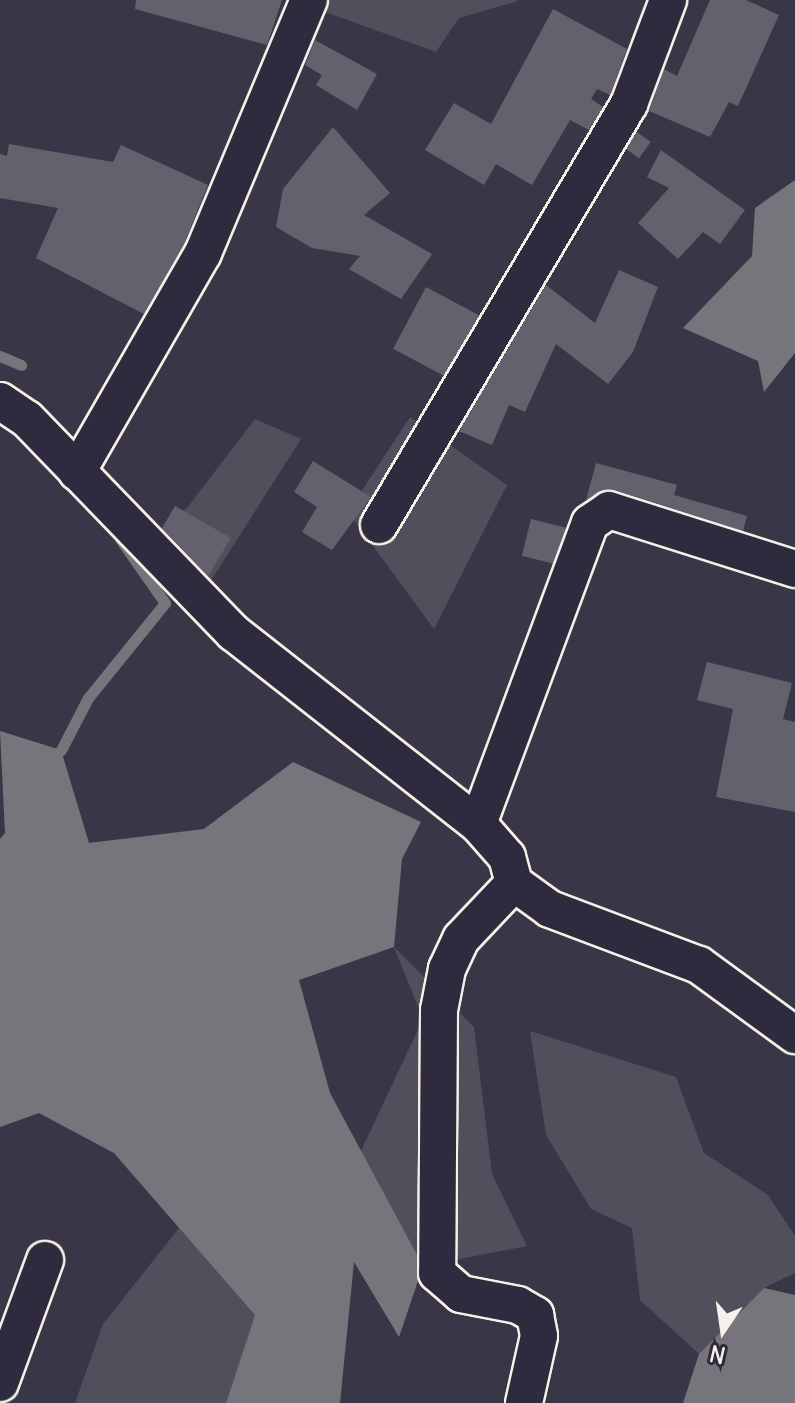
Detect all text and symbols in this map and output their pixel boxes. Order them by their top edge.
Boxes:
north arrow [683,1291,763,1371]
text: N [707,1339,728,1370]

